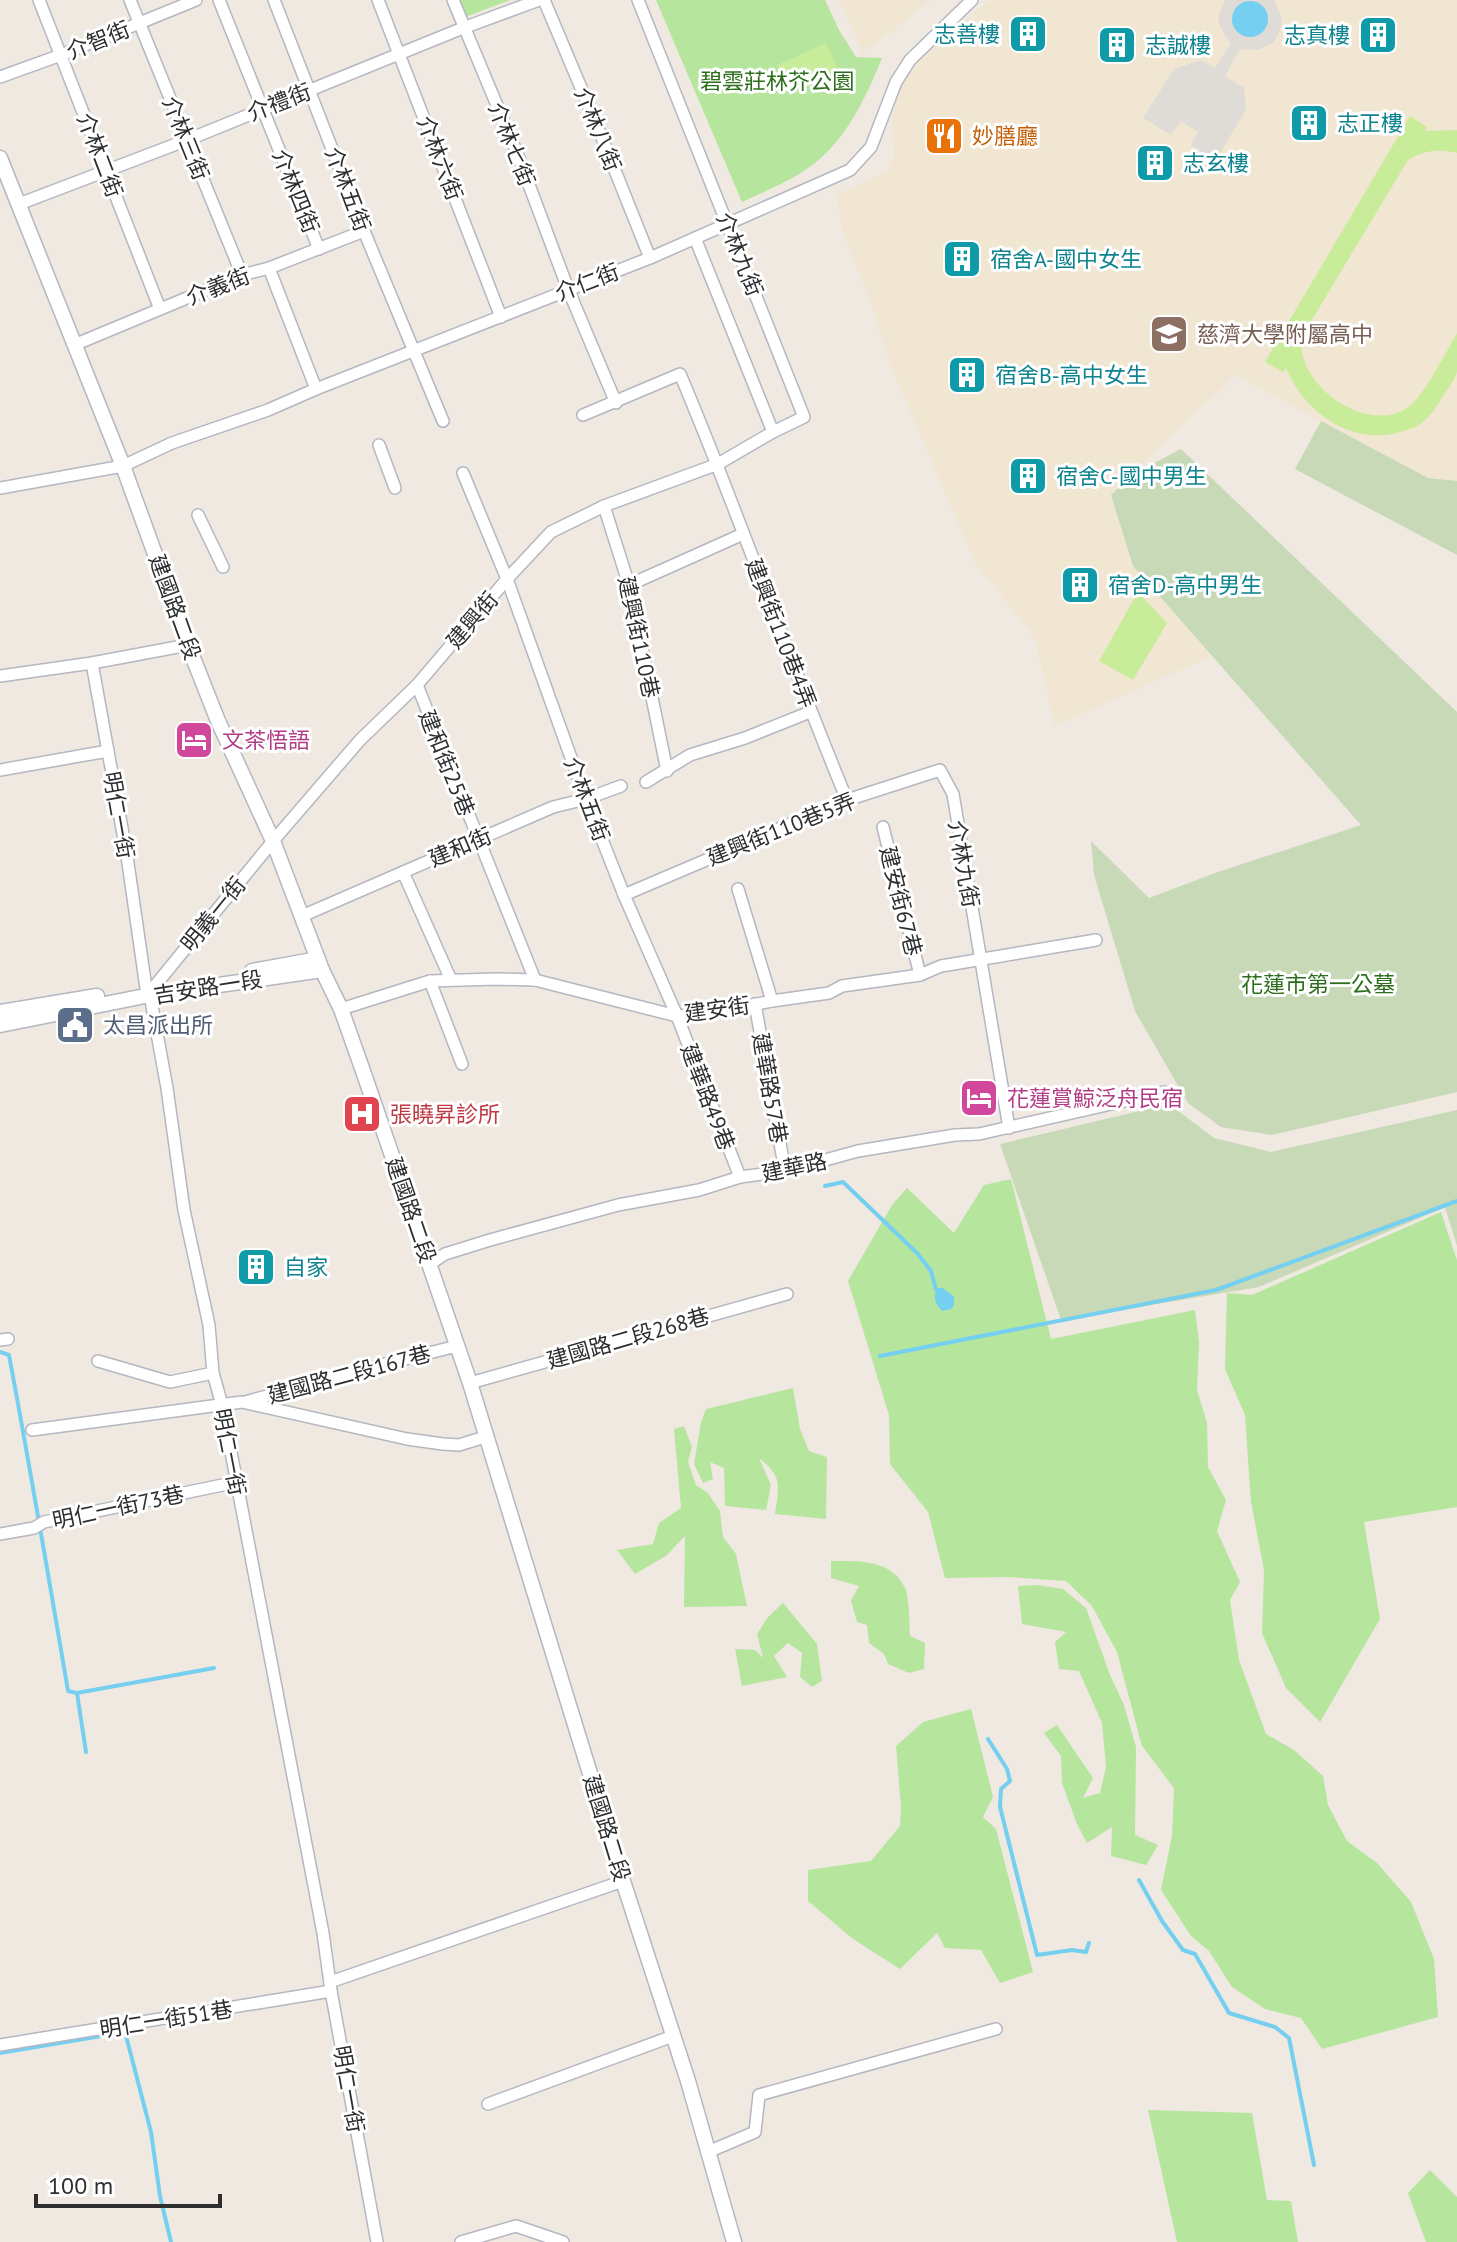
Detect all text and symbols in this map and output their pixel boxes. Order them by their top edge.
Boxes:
building icon: 志善樓 [1007,13,1049,55]
building icon: 志真樓 [1357,14,1399,56]
street label: 介智街 [62,15,134,65]
place label: 志善樓 [934,20,1000,48]
place label: 志真樓 [1284,21,1350,49]
building icon: 志誠樓 [1096,24,1138,66]
place label: 志誠樓 [1145,31,1211,59]
park label: 碧雲莊林芥公園 [700,67,854,95]
street label: 介禮街 [243,77,315,127]
street label: 介林八街 [569,83,627,175]
street label: 介林三街 [157,92,215,184]
street label: 介林七街 [483,98,541,190]
building icon: 志正樓 [1288,102,1330,144]
street label: 介林二街 [71,109,129,201]
place label: 志正樓 [1337,109,1403,137]
street label: 介林六街 [411,112,469,204]
restaurant icon: 妙膳廳 [923,115,965,157]
place label: 妙膳廳 [972,122,1038,150]
building icon: 志玄樓 [1134,142,1176,184]
street label: 介林五街 [319,143,377,235]
street label: 介林四街 [267,145,325,237]
place label: 志玄樓 [1183,149,1249,177]
street label: 介林九街 [711,208,769,300]
building icon: 宿舍A-國中女生 [941,238,983,280]
place label: 宿舍A-國中女生 [990,245,1142,273]
street label: 介仁街 [551,257,623,307]
street label: 介義街 [182,261,254,311]
school or university icon: 慈濟大學附屬高中 [1148,313,1190,355]
place label: 慈濟大學附屬高中 [1197,320,1373,348]
building icon: 宿舍B-高中女生 [946,354,988,396]
place label: 宿舍B-高中女生 [995,361,1148,389]
building icon: 宿舍C-國中男生 [1007,455,1049,497]
place label: 宿舍C-國中男生 [1056,462,1207,490]
street label: 建國路二段 [143,551,207,663]
street label: 建興街110巷4弄 [740,554,822,712]
building icon: 宿舍D-高中男生 [1059,564,1101,606]
place label: 宿舍D-高中男生 [1108,571,1262,599]
street label: 建興街110巷 [612,573,666,701]
street label: 建興街 [440,586,504,654]
street label: 建和街25巷 [413,706,481,820]
hotel icon: 文茶悟語 [173,719,215,761]
place label: 文茶悟語 [222,726,310,754]
street label: 介林五街 [558,753,616,845]
street label: 明仁一街 [98,769,140,861]
street label: 建興街110巷5弄 [703,786,859,872]
street label: 介林九街 [943,818,985,910]
street label: 建和街 [424,821,496,873]
street label: 建安街67巷 [874,843,928,959]
street label: 明義一街 [174,871,252,957]
street label: 吉安路一段 [151,965,265,1009]
park label: 花蓮市第一公墓 [1241,970,1395,998]
street label: 建安街 [682,991,752,1027]
public building icon: 太昌派出所 [54,1004,96,1046]
place label: 太昌派出所 [103,1011,213,1039]
street label: 建華路57巷 [746,1030,794,1146]
street label: 建華路49巷 [675,1040,741,1154]
hotel icon: 花蓮賞鯨泛舟民宿 [958,1077,1000,1119]
place label: 花蓮賞鯨泛舟民宿 [1007,1084,1183,1112]
hospital icon: 張曉昇診所 [341,1093,383,1135]
place label: 張曉昇診所 [390,1100,500,1128]
street label: 建華路 [759,1146,829,1188]
street label: 建國路二段 [380,1153,442,1267]
building icon: 自家 [235,1246,277,1288]
place label: 自家 [284,1253,328,1281]
street label: 建國路二段268巷 [543,1301,713,1375]
street label: 建國路二段167巷 [264,1339,434,1409]
street label: 明仁一街 [208,1406,252,1498]
street label: 明仁一街73巷 [50,1479,186,1535]
street label: 建國路二段 [578,1771,636,1885]
street label: 明仁一街51巷 [98,1995,234,2043]
street label: 明仁一街 [328,2043,370,2135]
scale bar [36,2158,220,2208]
text: 100 m [48,2170,113,2201]

